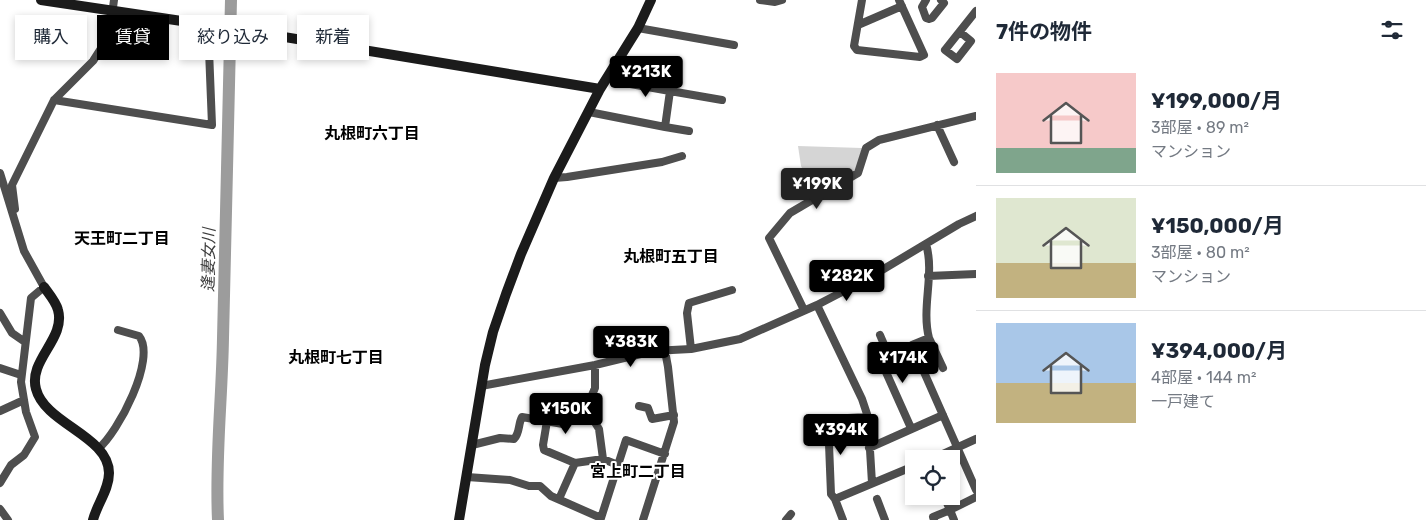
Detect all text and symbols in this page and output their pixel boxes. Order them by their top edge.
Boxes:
chip: 購入 [15,15,87,60]
chip: 賃貸 [97,15,169,60]
chip: 絞り込み [179,15,287,60]
chip: 新着 [297,15,369,60]
icon: filters [1378,16,1406,44]
text: 7件の物件 [996,19,1092,44]
pin: ¥213K [611,56,681,98]
text: ¥213K [621,62,671,81]
text: ¥199,000/月 [1151,88,1282,113]
icon: home [1036,93,1096,153]
text: 3部屋 · 89 m² [1151,118,1249,137]
district label: 丸根町六丁目 [324,124,420,143]
text: マンション [1151,142,1231,161]
pin: ¥199K [782,168,852,210]
text: ¥199K [792,174,842,193]
text: ¥150,000/月 [1151,213,1284,238]
icon: home [1036,218,1096,278]
water label: 逢妻女川 [198,226,219,292]
district label: 天王町二丁目 [74,229,170,248]
text: 3部屋 · 80 m² [1151,243,1250,262]
district label: 丸根町五丁目 [623,247,719,266]
pin: ¥282K [812,260,882,302]
text: ¥282K [820,266,874,285]
text: マンション [1151,267,1231,286]
pin: ¥383K [596,326,666,368]
text: ¥383K [604,332,658,351]
text: ¥394,000/月 [1151,338,1287,363]
pin: ¥174K [868,342,938,384]
icon: home [1036,343,1096,403]
district label: 丸根町七丁目 [288,348,384,367]
text: ¥174K [878,348,928,367]
text: 4部屋 · 144 m² [1151,368,1256,387]
pin: ¥150K [531,392,601,435]
text: 一戸建て [1151,392,1215,411]
text: ¥150K [541,399,591,418]
pin: ¥394K [806,414,876,456]
text: ¥394K [814,420,868,439]
map controls [905,450,960,505]
button: locate [905,450,960,505]
district label: 宮上町二丁目 [590,462,686,481]

